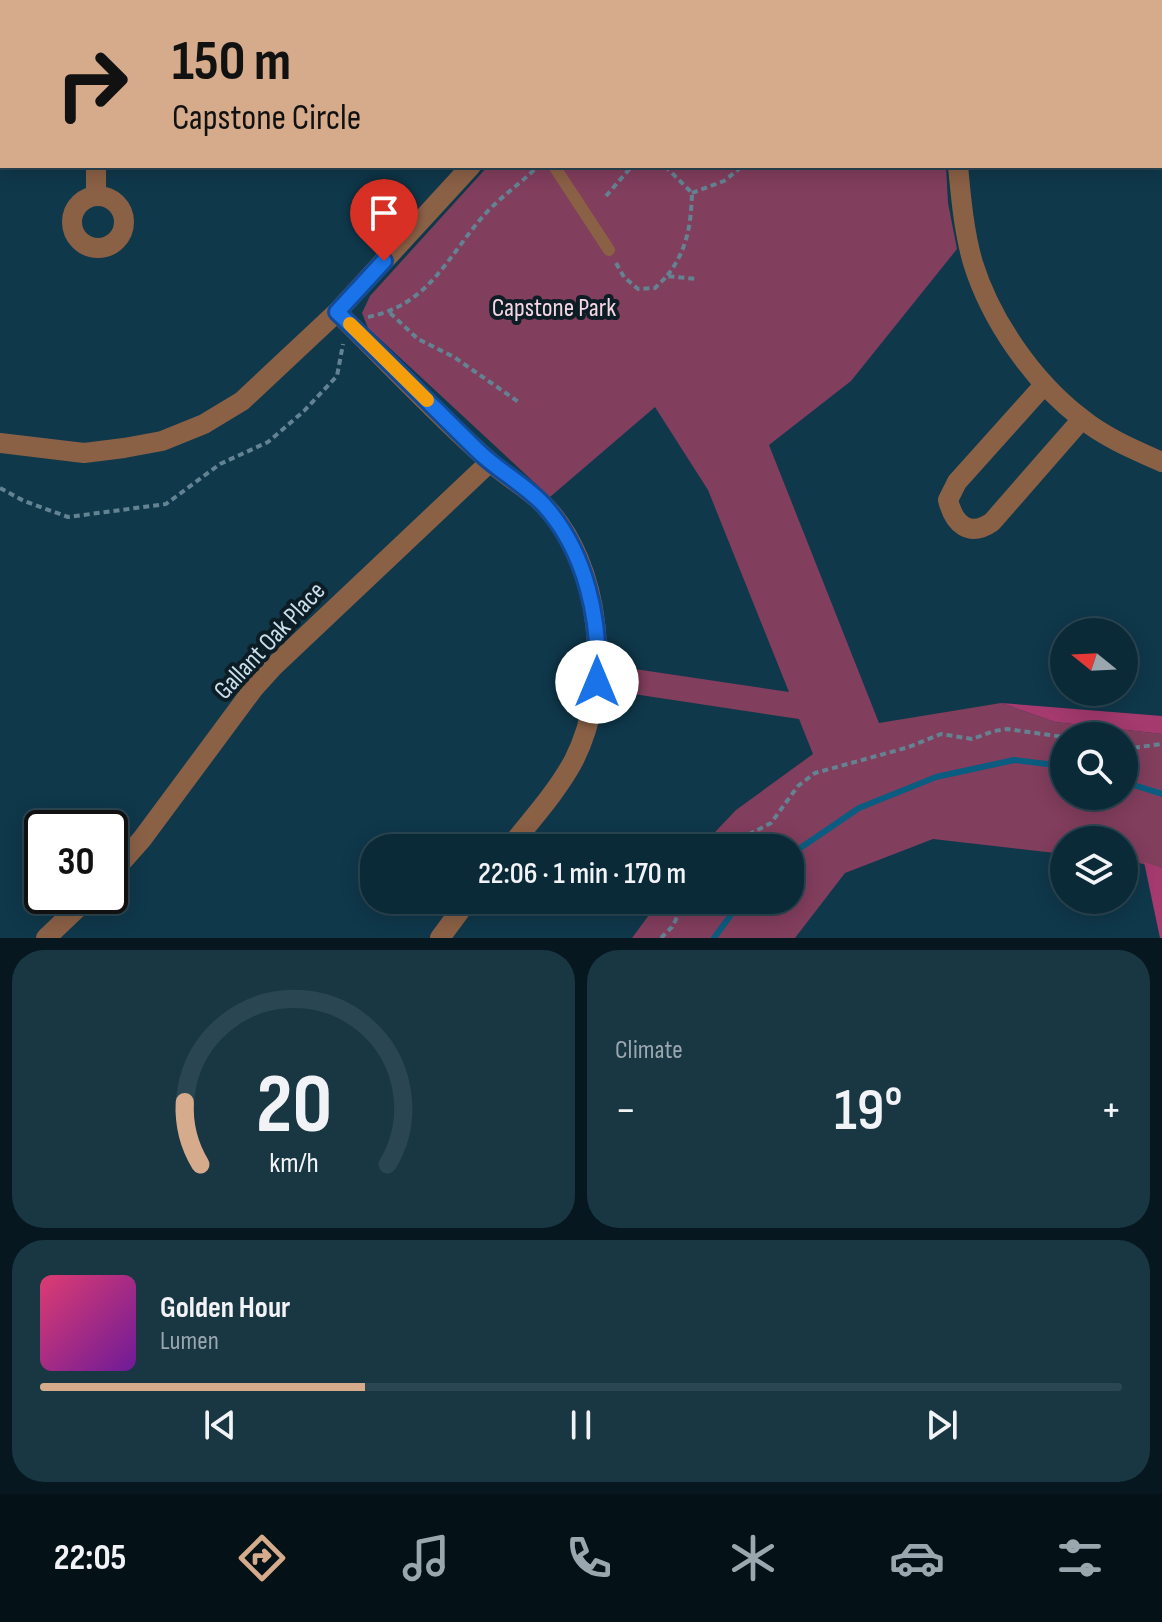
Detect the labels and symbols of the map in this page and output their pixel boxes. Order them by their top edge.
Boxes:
pin [350,179,418,261]
park label: Capstone Park [492,293,616,324]
street label: Gallant Oak Place [208,576,332,706]
north arrow [1050,618,1138,706]
position arrow [555,640,639,724]
speed limit sign: 30 [24,810,128,914]

